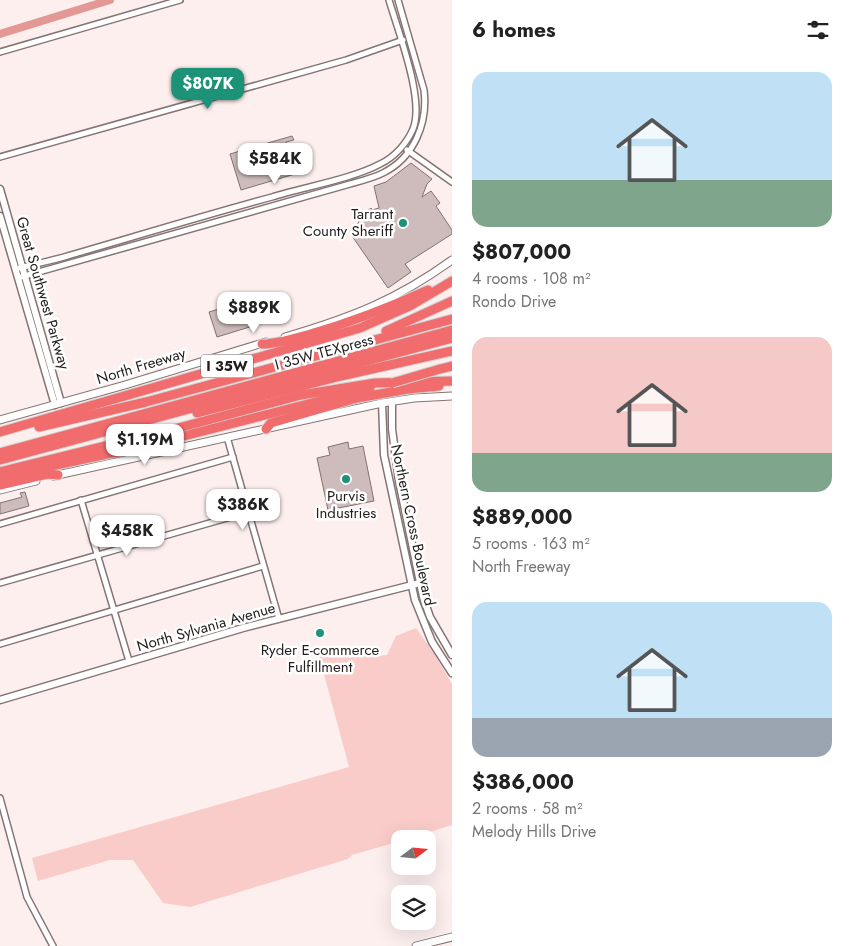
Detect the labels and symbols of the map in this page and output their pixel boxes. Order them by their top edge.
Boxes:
pin: $807K [173,68,243,110]
pin: $584K [240,142,310,185]
place label: Tarrant County Sheriff [303,203,394,242]
street label: Great Southwest Parkway [11,214,75,372]
marker: Tarrant County Sheriff [397,217,409,229]
pin: $889K [219,292,289,334]
street label: I 35W TEXpress [272,328,376,376]
street label: North Freeway [94,342,189,390]
road number: I 35W [201,354,253,378]
pin: $1.19M [104,424,186,466]
street label: Northern Cross Boulevard [385,442,441,608]
marker: Purvis Industries [340,473,352,485]
place label: Purvis Industries [316,485,376,524]
pin: $386K [208,488,278,531]
pin: $458K [92,514,162,557]
street label: North Sylvania Avenue [134,597,278,657]
marker: Ryder E-commerce Fulfillment [314,627,326,639]
place label: Ryder E-commerce Fulfillment [261,639,380,678]
north arrow [391,830,436,875]

